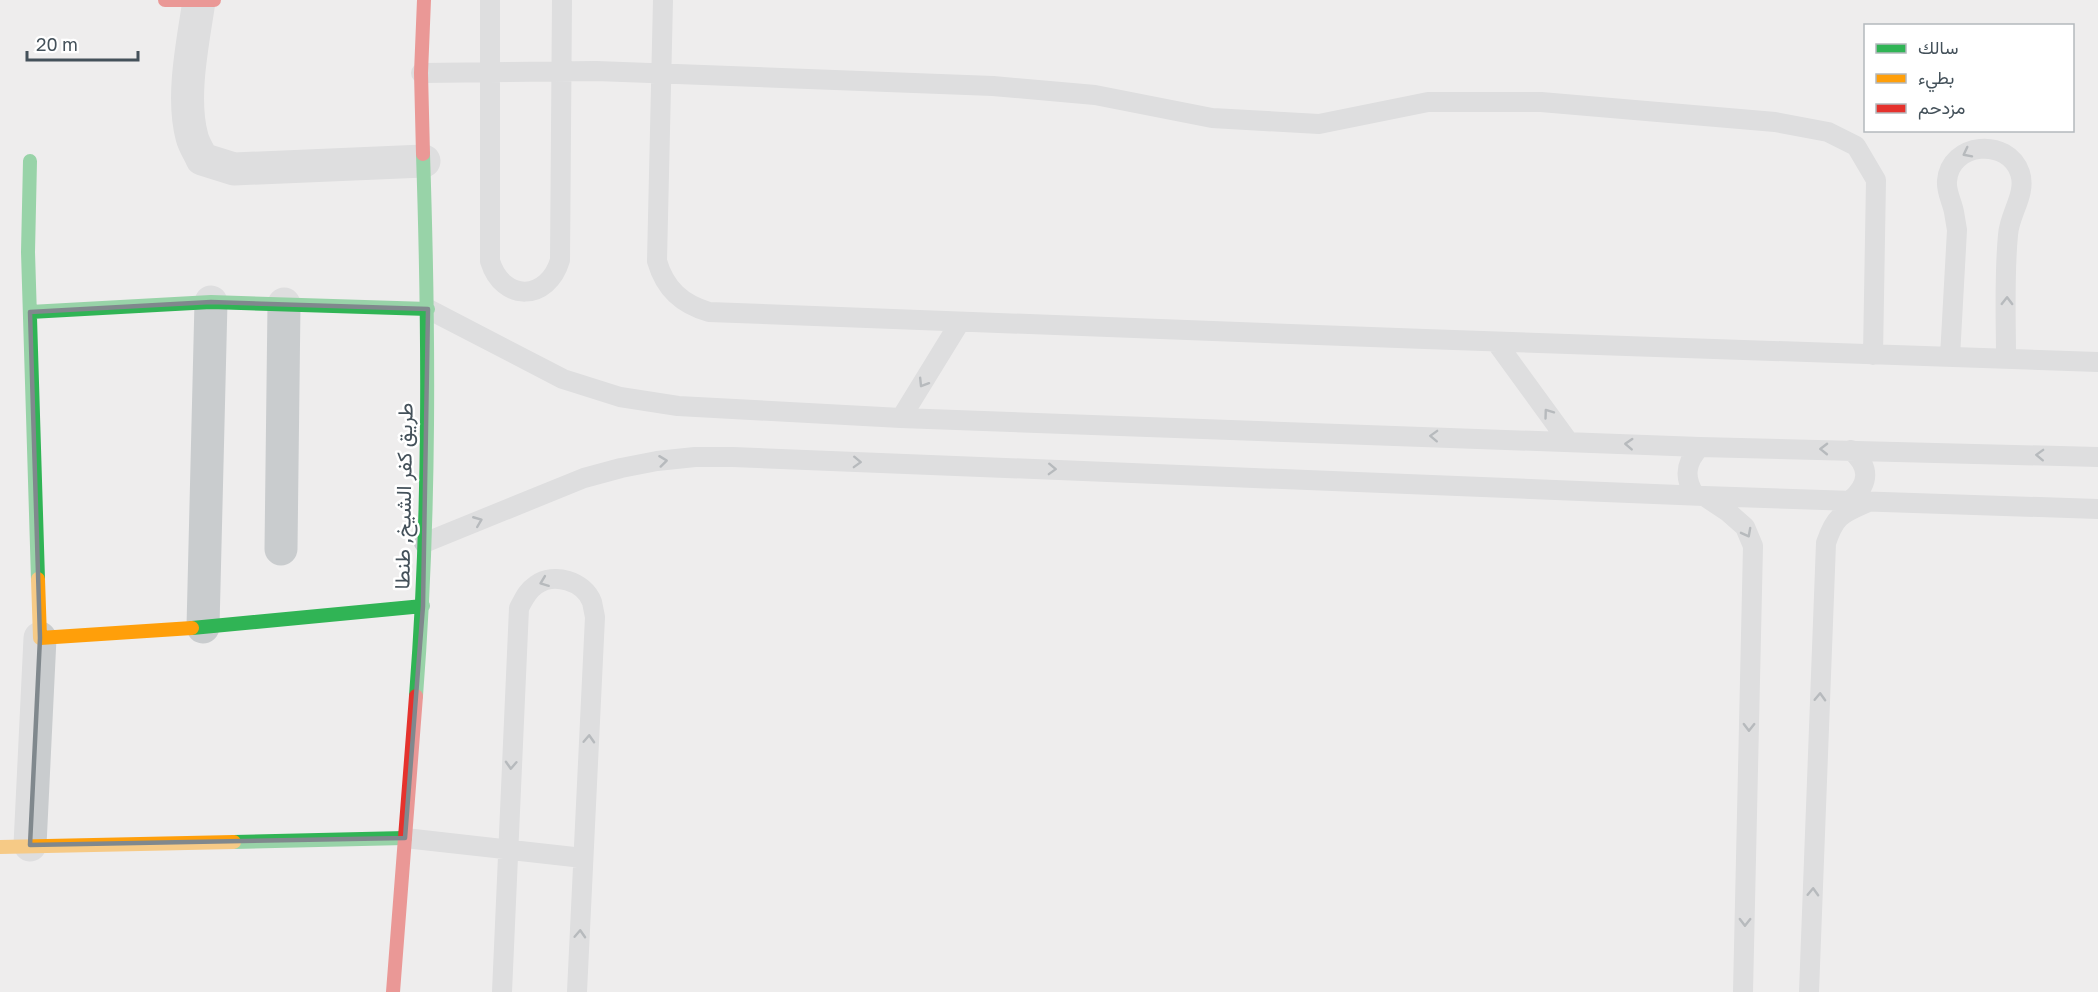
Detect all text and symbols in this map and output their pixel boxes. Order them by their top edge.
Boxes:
scale bar [27,24,138,62]
legend [1864,24,2074,132]
text: 20 m [36,33,78,55]
text: سالك [1918,36,1958,58]
text: بطيء [1918,66,1954,93]
text: مزدحم [1918,96,1965,120]
one-way arrow [1963,146,1974,157]
one-way arrow [2001,296,2013,305]
one-way arrow [918,377,930,387]
street label: طريق كفر الشيخ, طنطا [388,402,420,590]
one-way arrow [1544,408,1555,419]
one-way arrow [1429,430,1438,443]
one-way arrow [1624,437,1633,450]
one-way arrow [1819,443,1828,456]
one-way arrow [2035,449,2044,462]
one-way arrow [658,455,667,468]
one-way arrow [853,455,862,468]
one-way arrow [1048,463,1057,476]
one-way arrow [472,516,483,528]
one-way arrow [1740,527,1751,538]
one-way arrow [540,575,550,588]
one-way arrow [1813,692,1826,701]
one-way arrow [1743,722,1755,731]
one-way arrow [582,734,595,743]
one-way arrow [505,761,518,770]
one-way arrow [1806,887,1819,896]
one-way arrow [1739,917,1751,926]
one-way arrow [573,929,586,938]

